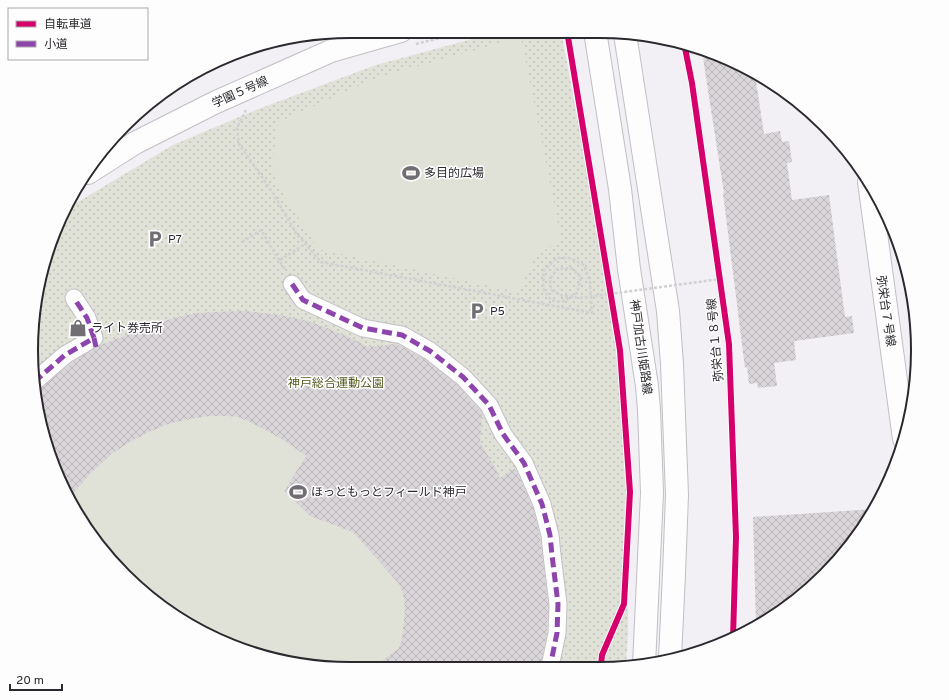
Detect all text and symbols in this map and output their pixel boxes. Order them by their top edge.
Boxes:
legend [8,8,148,60]
text: 自転車道 [44,17,92,33]
text: 小道 [44,37,68,53]
street label: 学園５号線 [210,73,271,112]
sports icon: 多目的広場 [401,163,421,183]
place label: 多目的広場 [424,166,484,182]
parking icon: P7 [145,229,165,249]
place label: P7 [168,232,182,248]
street label: 弥栄台７号線 [872,274,898,348]
street label: 弥栄台１８号線 [704,297,728,382]
street label: 神戸加古川姫路線 [625,298,655,396]
parking icon: P5 [467,301,487,321]
place label: P5 [490,304,505,320]
shop icon: ライト券売所 [68,318,88,338]
place label: ライト券売所 [91,321,163,337]
park label: 神戸総合運動公園 [288,376,384,392]
sports icon: ほっともっとフィールド神戸 [288,482,308,502]
place label: ほっともっとフィールド神戸 [311,485,467,501]
scale bar [10,666,62,692]
text: 20 m [16,673,44,689]

